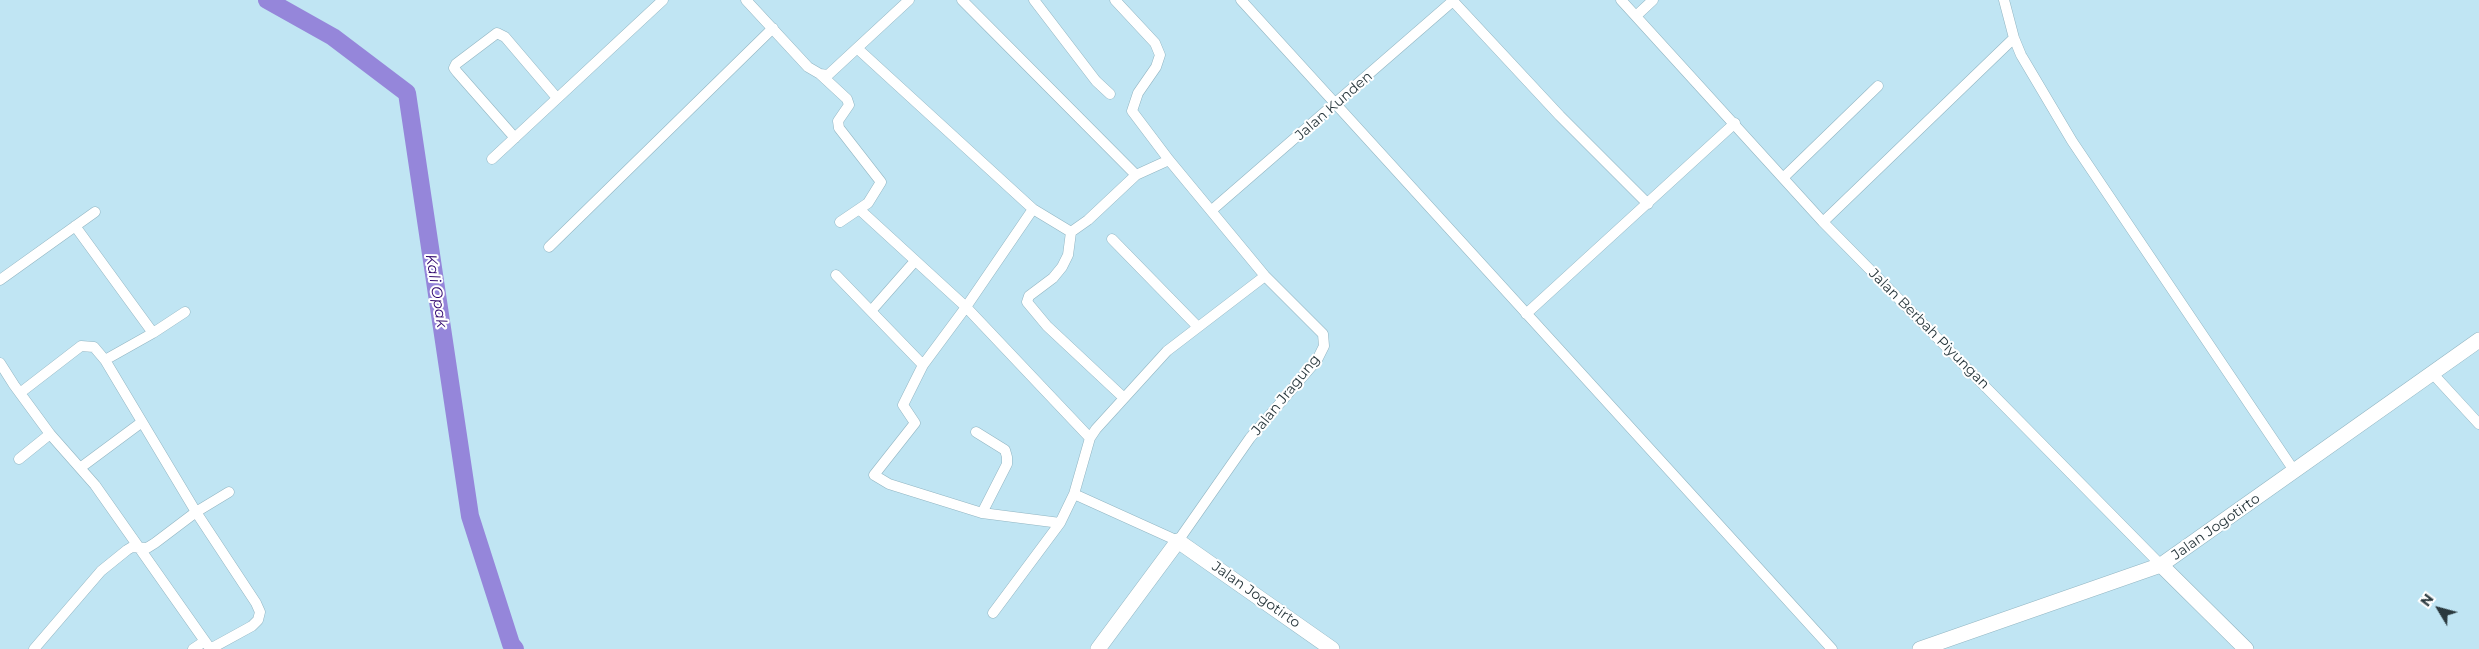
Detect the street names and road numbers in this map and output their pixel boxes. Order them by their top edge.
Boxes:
street label: Jalan Kunden [1292,68,1376,144]
street label: Jalan Berbah Piyungan [1865,265,1993,393]
street label: Jalan Jragung [1248,351,1324,439]
street label: Jalan Jogotirto [2169,490,2263,564]
street label: Jalan Jogotirto [1209,558,1303,632]

